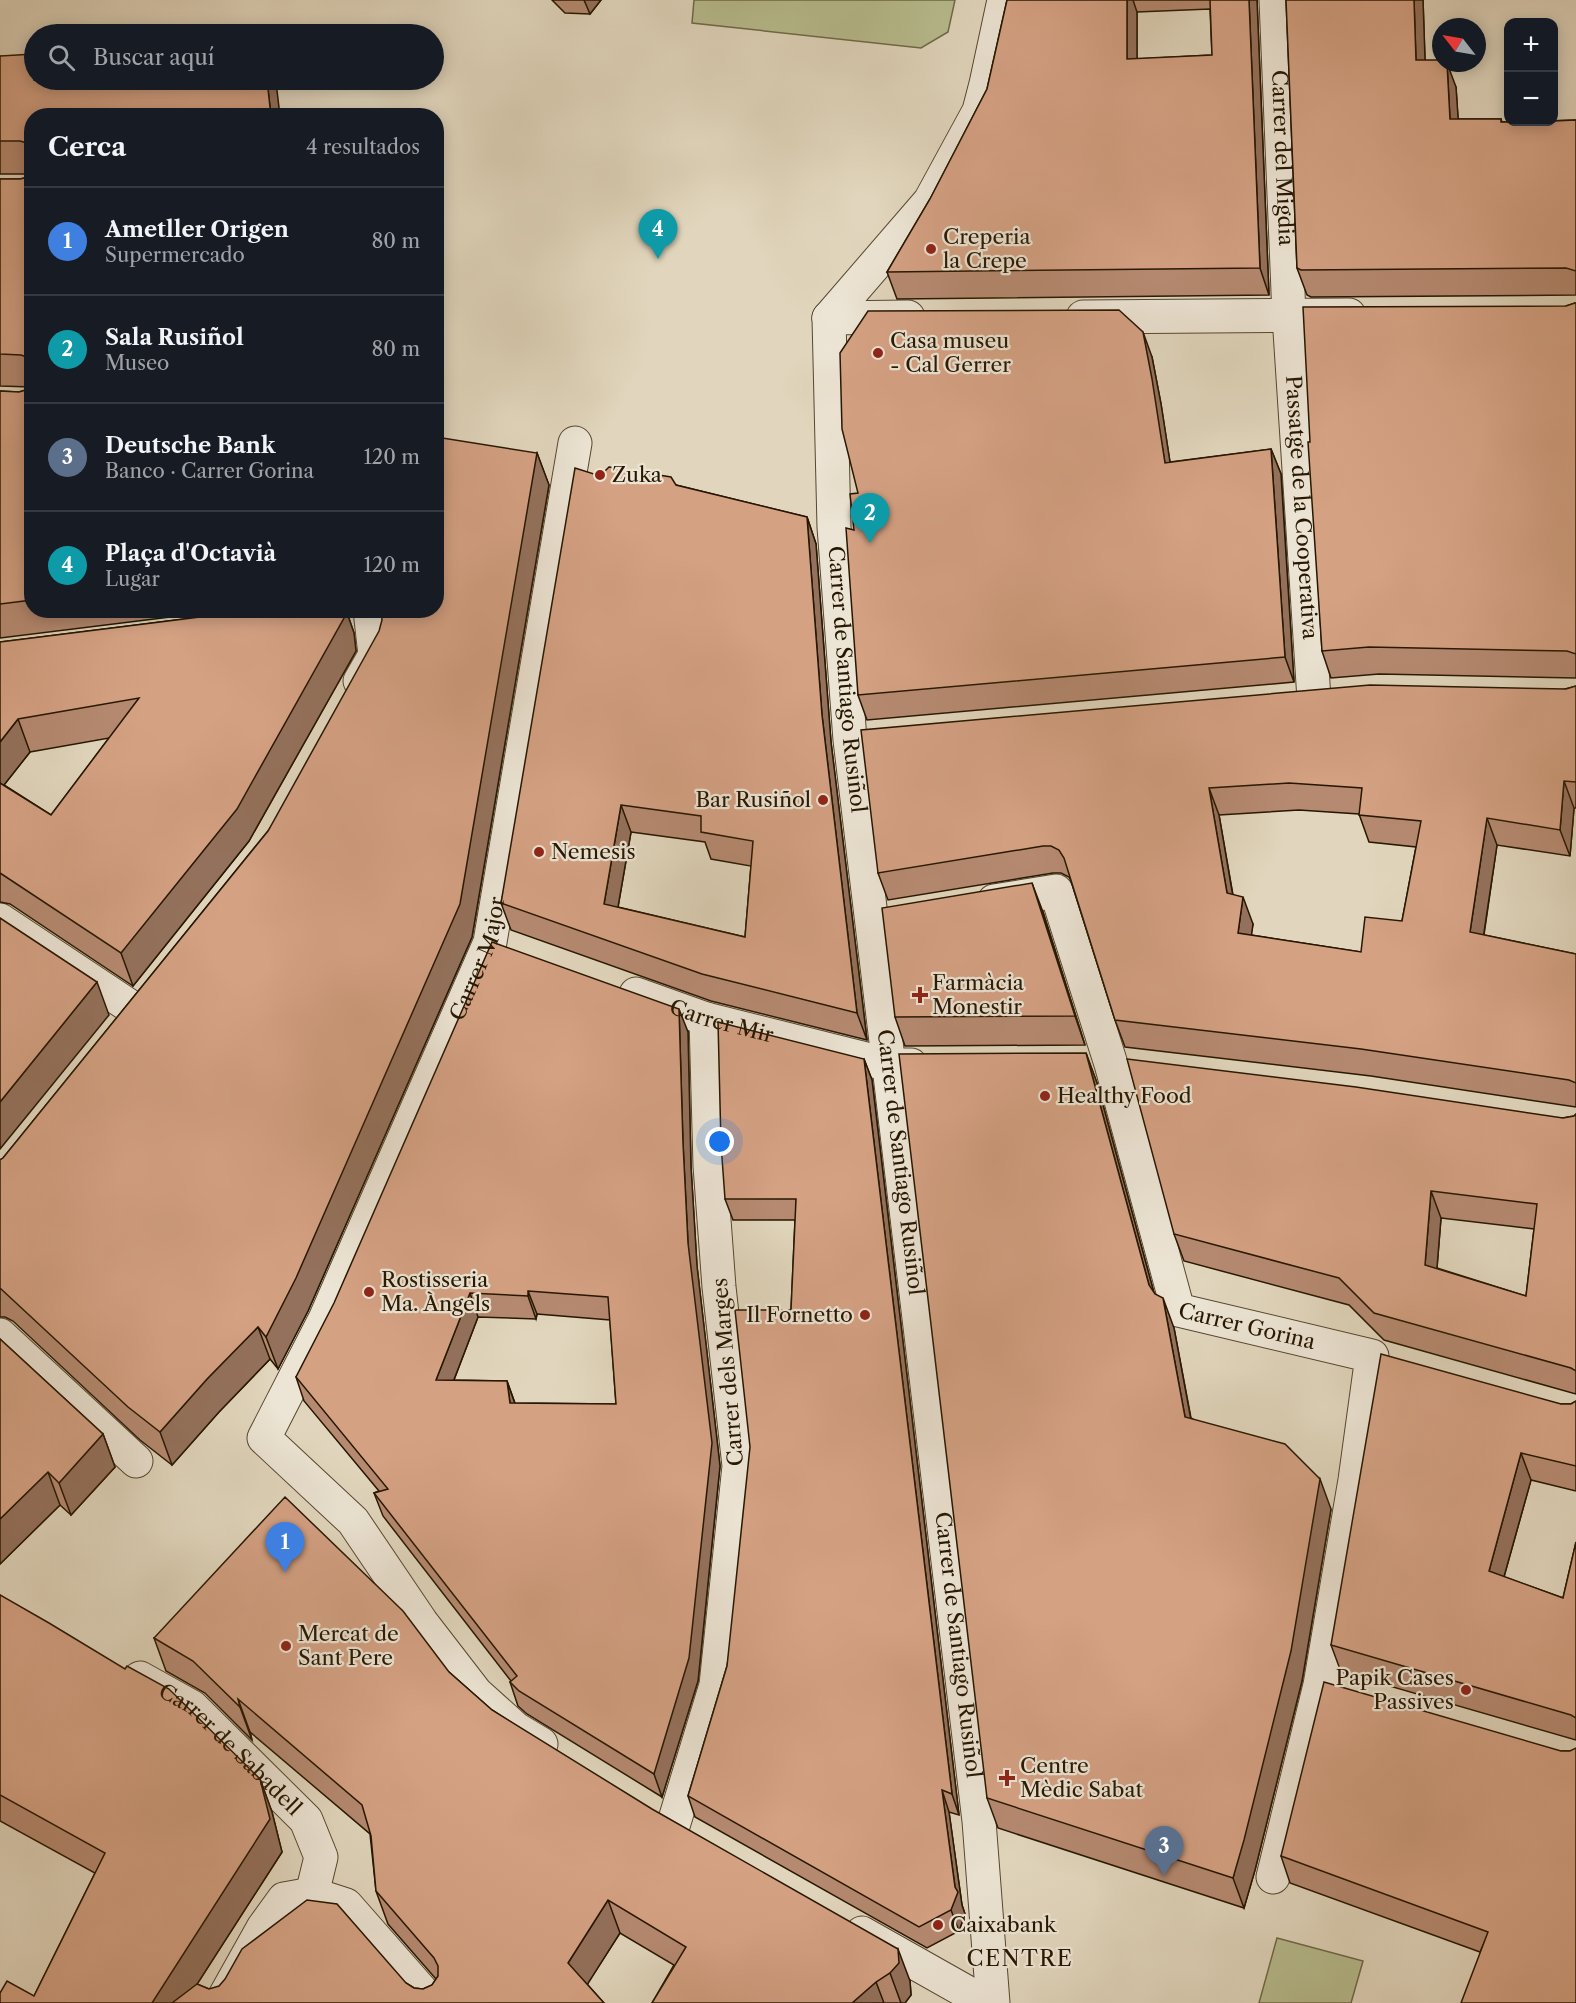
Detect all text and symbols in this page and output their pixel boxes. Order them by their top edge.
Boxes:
north arrow [1432,18,1486,72]
map controls [1504,18,1558,126]
button: + [1504,18,1558,72]
search box [24,24,444,90]
icon: search [45,41,78,74]
text: Buscar aquí [93,44,215,71]
street label: Carrer del Migdia [1267,70,1299,247]
button: − [1504,72,1558,126]
text: Cerca [48,131,126,163]
text: 4 resultados [306,135,420,159]
pin: 4 [638,210,678,259]
text: Ametller Origen [105,216,289,243]
place label: Creperia la Crepe [943,224,1031,273]
text: 1 [63,229,72,253]
text: 80 m [372,229,420,253]
marker: Creperia la Crepe [924,242,938,256]
text: Supermercado [105,243,245,267]
text: Sala Rusiñol [105,324,244,351]
place label: Casa museu - Cal Gerrer [890,328,1011,377]
text: 2 [62,337,73,361]
text: 80 m [372,337,420,361]
marker: Casa museu - Cal Gerrer [871,346,885,360]
text: Museo [105,351,169,375]
street label: Passatge de la Cooperativa [1281,374,1323,641]
text: Deutsche Bank [105,432,275,459]
text: 3 [62,445,73,469]
text: 120 m [363,445,420,469]
text: Banco · Carrer Gorina [105,459,314,483]
place label: Zuka [612,462,663,487]
marker: Zuka [593,468,607,482]
pin: 2 [850,494,890,543]
text: Plaça d'Octavià [105,540,276,567]
street label: Carrer de Santiago Rusiñol [823,545,872,814]
text: 4 [62,553,73,577]
text: 120 m [363,553,420,577]
text: Lugar [105,567,160,591]
place label: Bar Rusiñol [695,787,811,812]
marker: Bar Rusiñol [816,793,830,807]
place label: Nemesis [551,839,636,864]
marker: Nemesis [532,845,546,859]
street label: Carrer Major [444,895,510,1024]
place label: Farmàcia Monestir [932,970,1025,1019]
marker: Farmàcia Monestir [913,988,927,1002]
street label: Carrer Mir [666,994,776,1047]
street label: Carrer de Santiago Rusiñol [873,1028,929,1297]
place label: Healthy Food [1057,1083,1192,1108]
marker: Healthy Food [1038,1089,1052,1103]
your location [705,1127,734,1156]
place label: Rostisseria Ma. Àngels [381,1267,490,1316]
street label: Carrer dels Marges [707,1277,748,1467]
marker: Rostisseria Ma. Àngels [362,1285,376,1299]
street label: Carrer Gorina [1176,1298,1319,1354]
place label: Il Fornetto [746,1302,853,1327]
marker: Il Fornetto [858,1308,872,1322]
street label: Carrer de Santiago Rusiñol [930,1510,987,1779]
pin: 1 [266,1522,304,1572]
place label: Mercat de Sant Pere [298,1621,399,1670]
marker: Mercat de Sant Pere [279,1639,293,1653]
place label: Papik Cases Passives [1335,1665,1454,1714]
street label: Carrer de Sabadell [155,1678,307,1820]
marker: Papik Cases Passives [1459,1683,1473,1697]
place label: Centre Mèdic Sabat [1020,1753,1144,1802]
marker: Centre Mèdic Sabat [998,1769,1016,1787]
pin: 3 [1144,1826,1184,1876]
place label: Caixabank [950,1912,1057,1937]
marker: Caixabank [931,1918,945,1932]
district label: CENTRE [966,1945,1074,1972]

